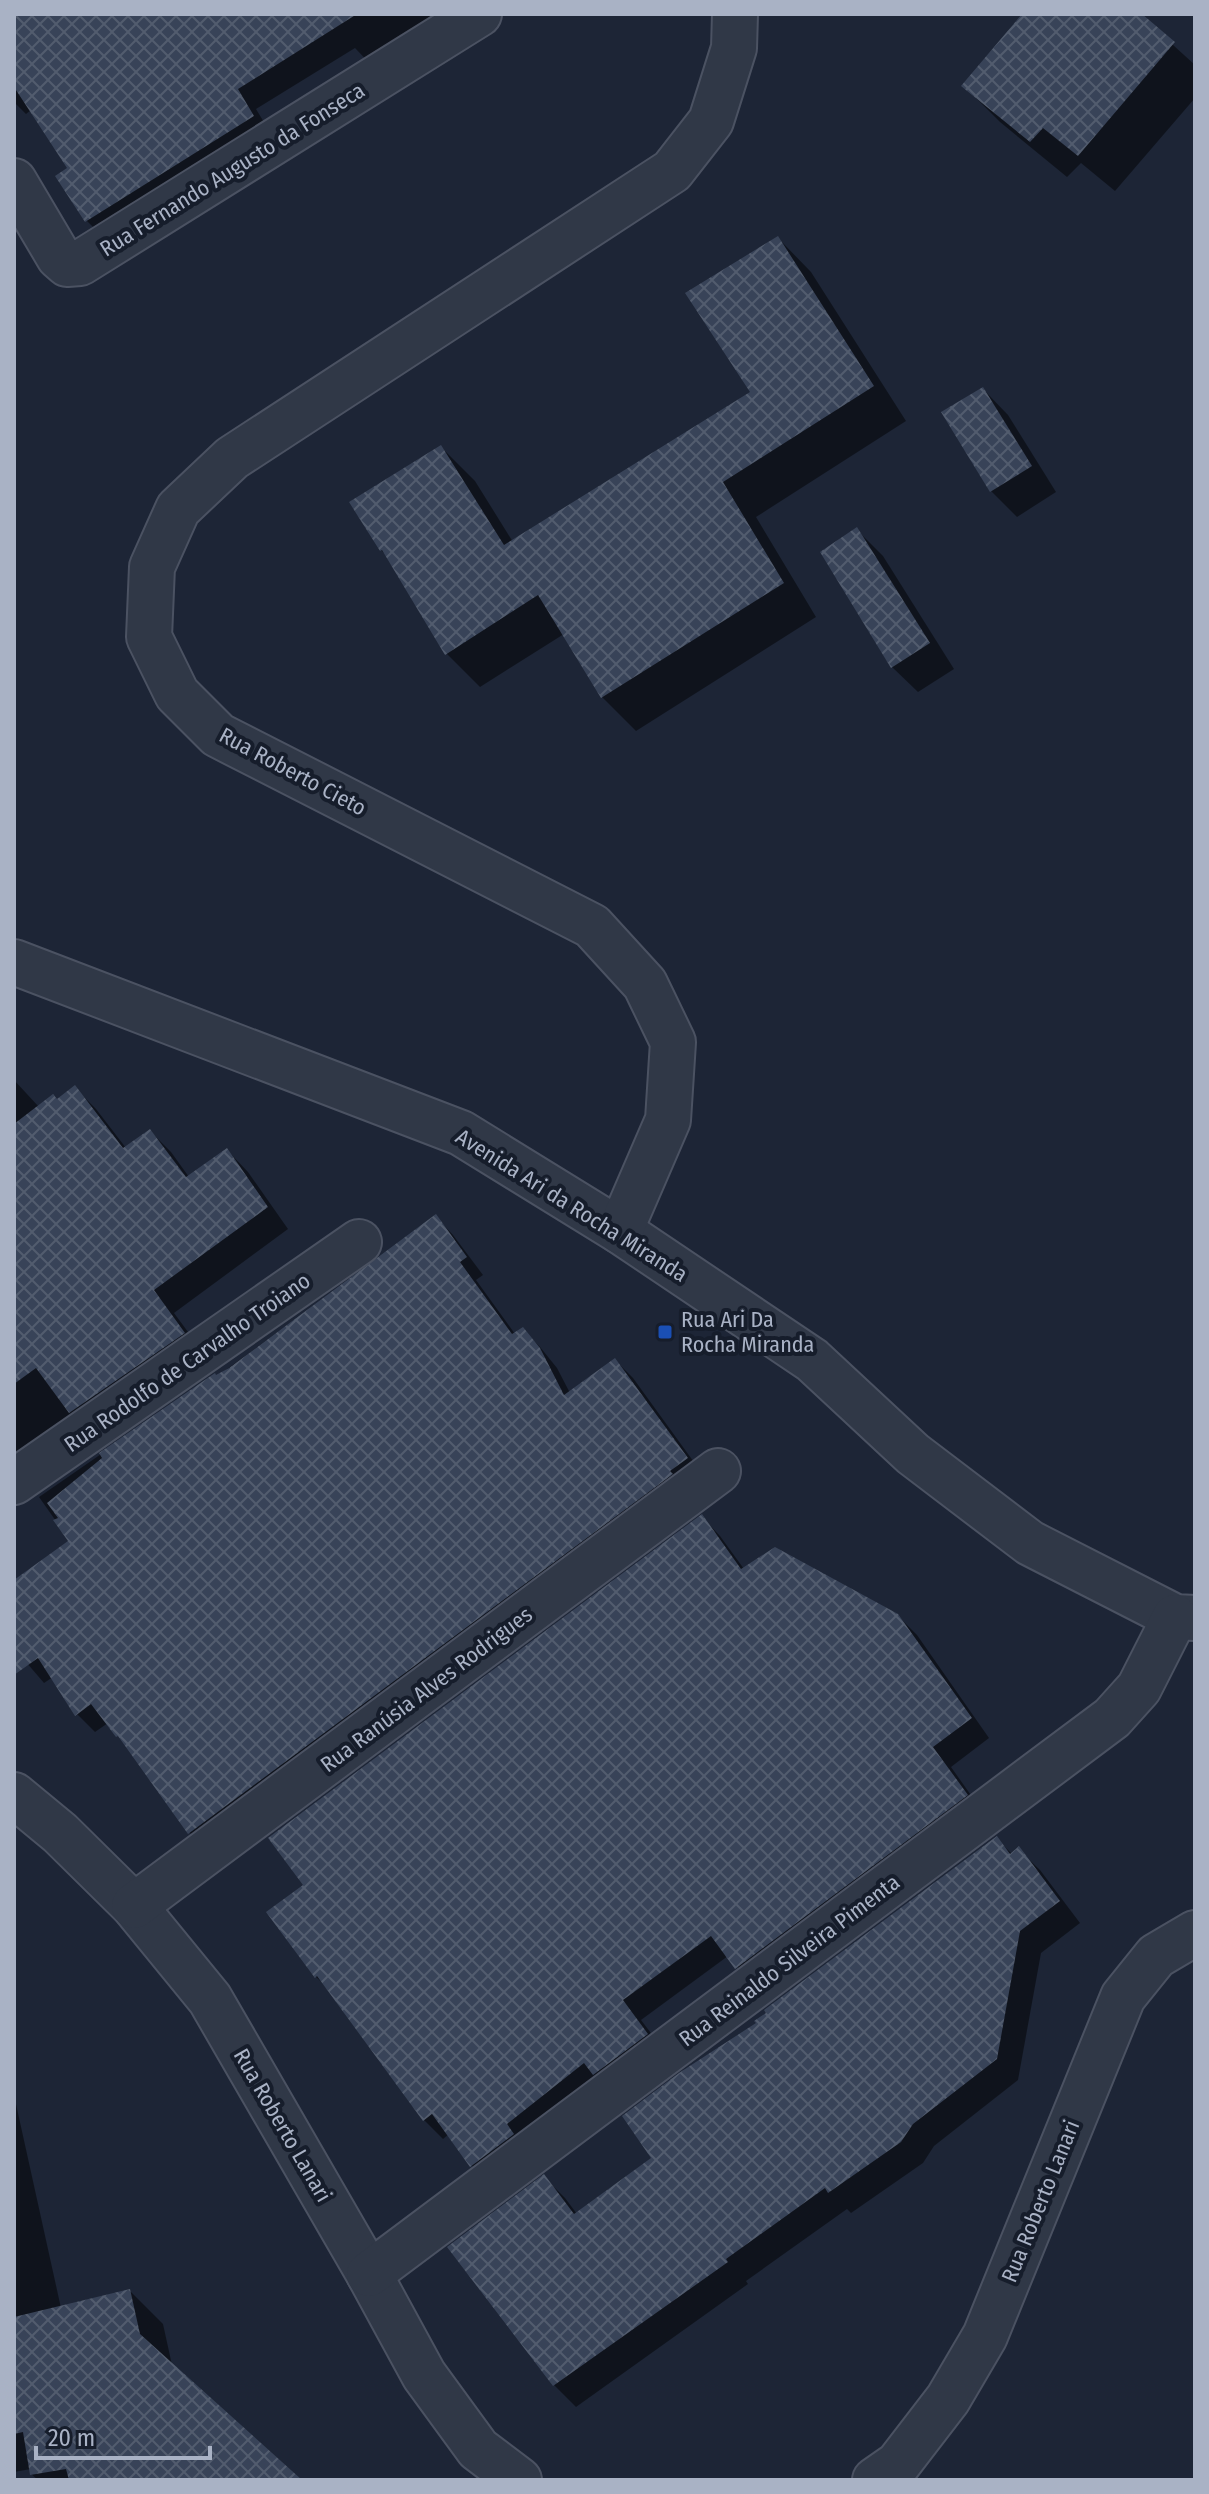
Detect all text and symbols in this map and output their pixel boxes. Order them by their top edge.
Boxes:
street label: Rua Fernando Augusto da Fonseca [95,77,370,262]
street label: Rua Roberto Cieto [215,721,371,822]
street label: Avenida Ari da Rocha Miranda [451,1123,693,1288]
street label: Rua Rodolfo de Carvalho Troiano [59,1267,316,1458]
place label: Rua Ari Da Rocha Miranda [681,1306,814,1358]
marker: Rua Ari Da Rocha Miranda [656,1323,674,1341]
street label: Rua Ranúsia Alves Rodrigues [315,1601,538,1778]
street label: Rua Reinaldo Silveira Pimenta [674,1869,905,2052]
street label: Rua Roberto Lanari [228,2044,337,2207]
street label: Rua Roberto Lanari [996,2116,1085,2286]
scale bar [36,2410,210,2460]
text: 20 m [48,2424,95,2452]

